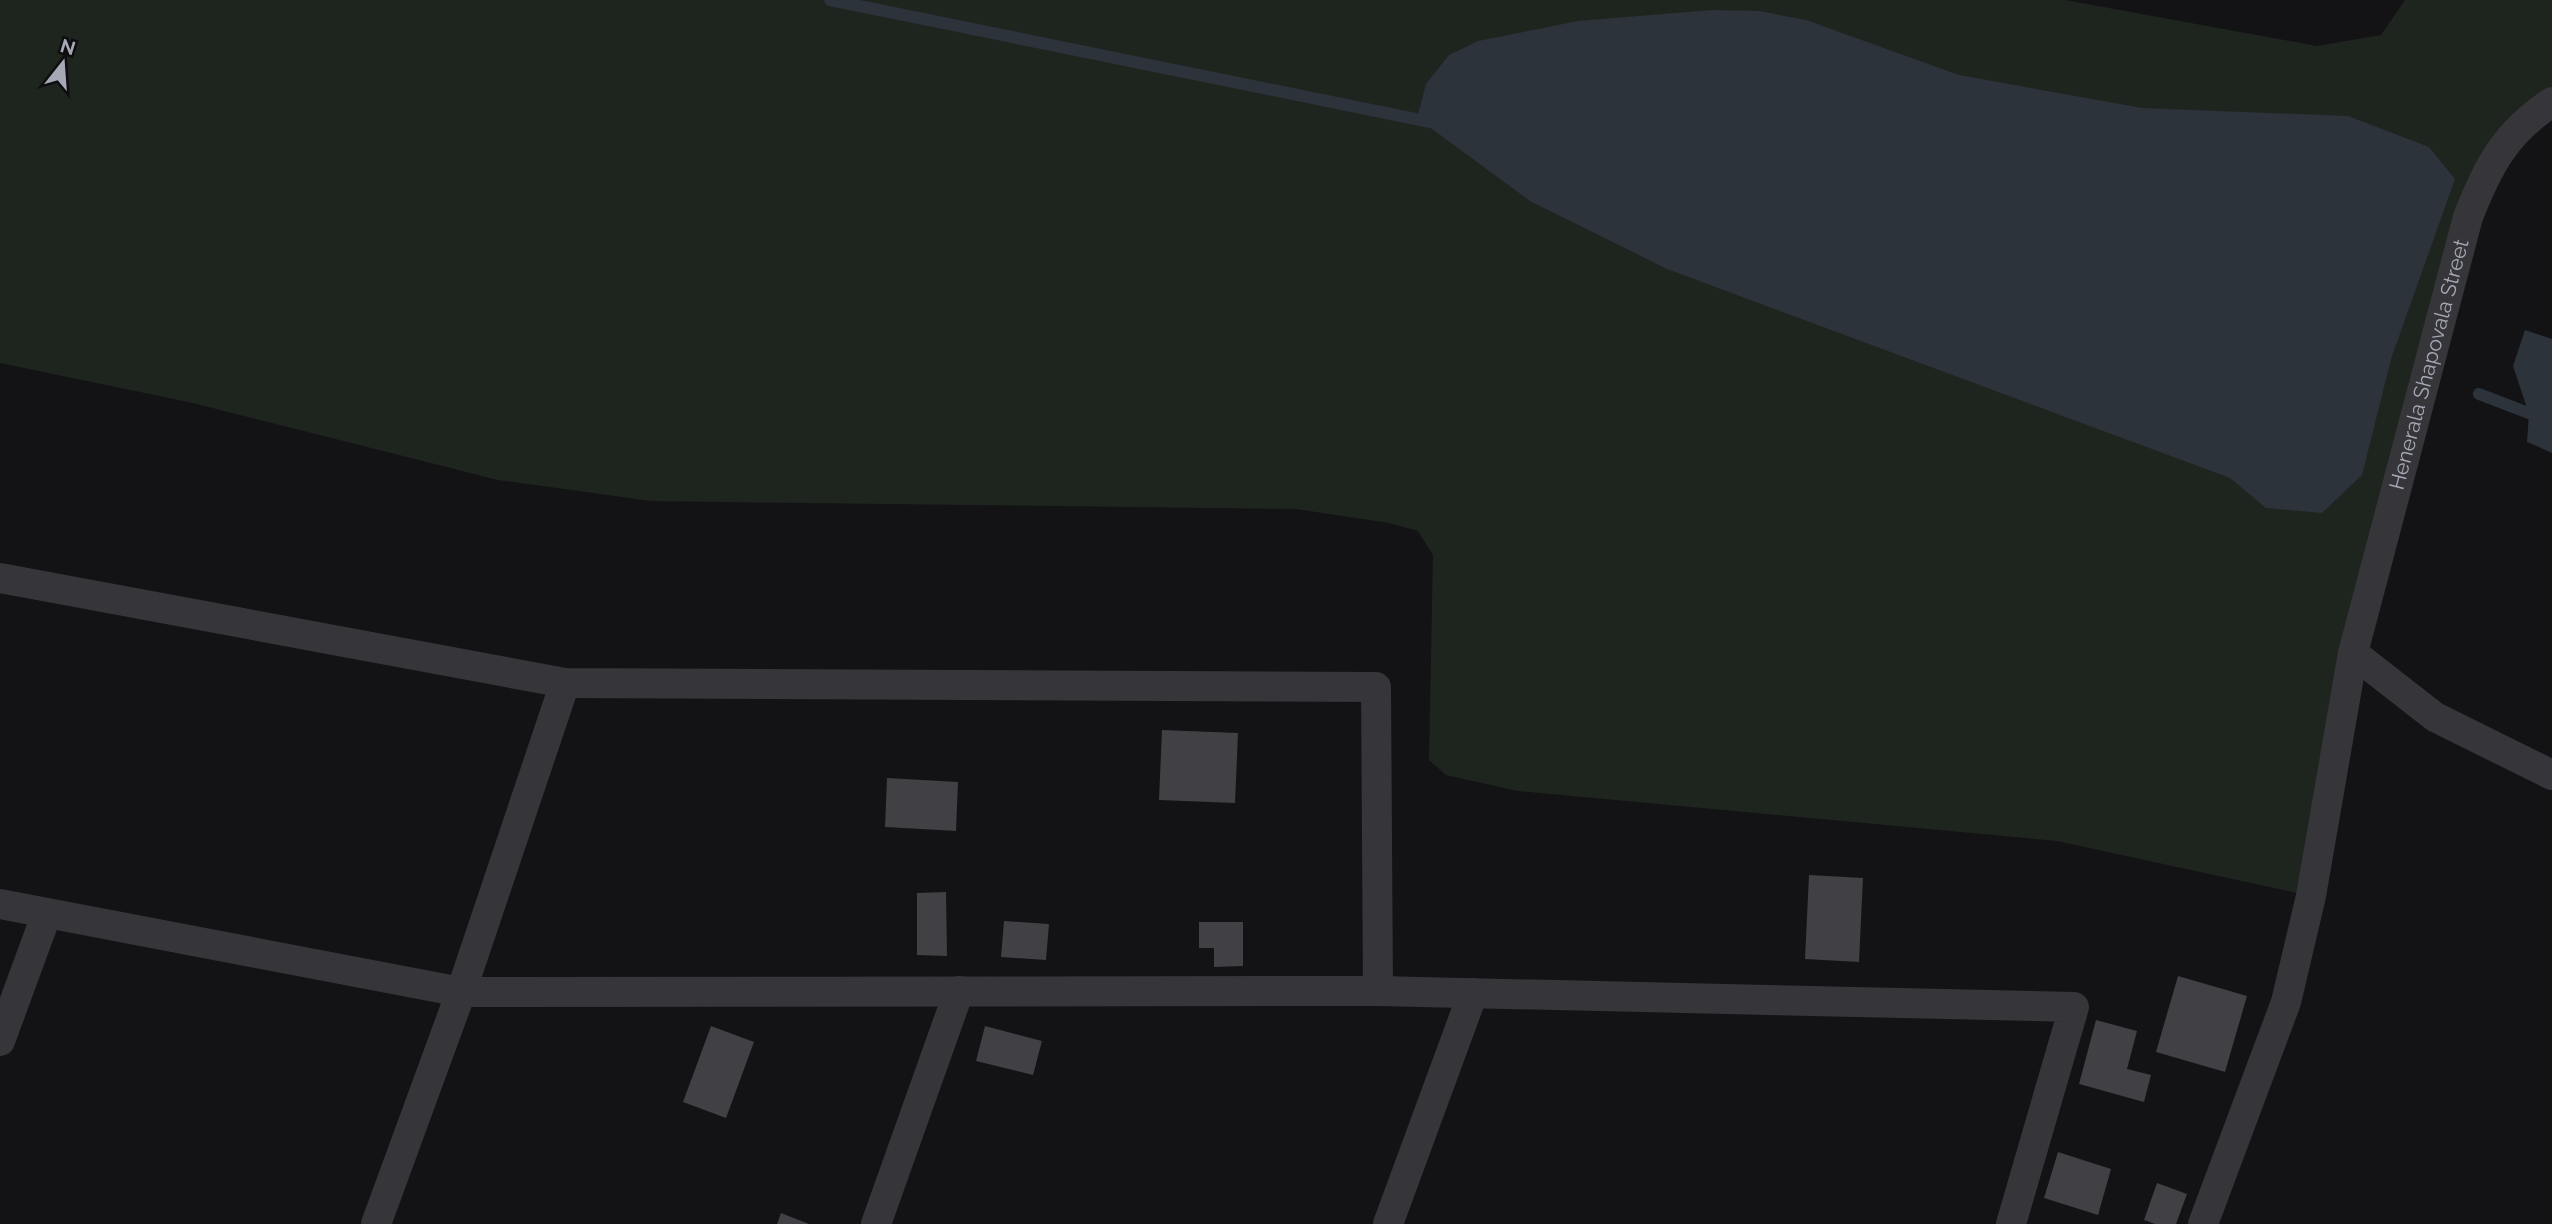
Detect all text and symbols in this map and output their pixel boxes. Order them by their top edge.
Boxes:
north arrow [28,28,98,98]
text: N [58,34,78,59]
street label: Henerala Shapovala Street [2384,236,2474,492]

